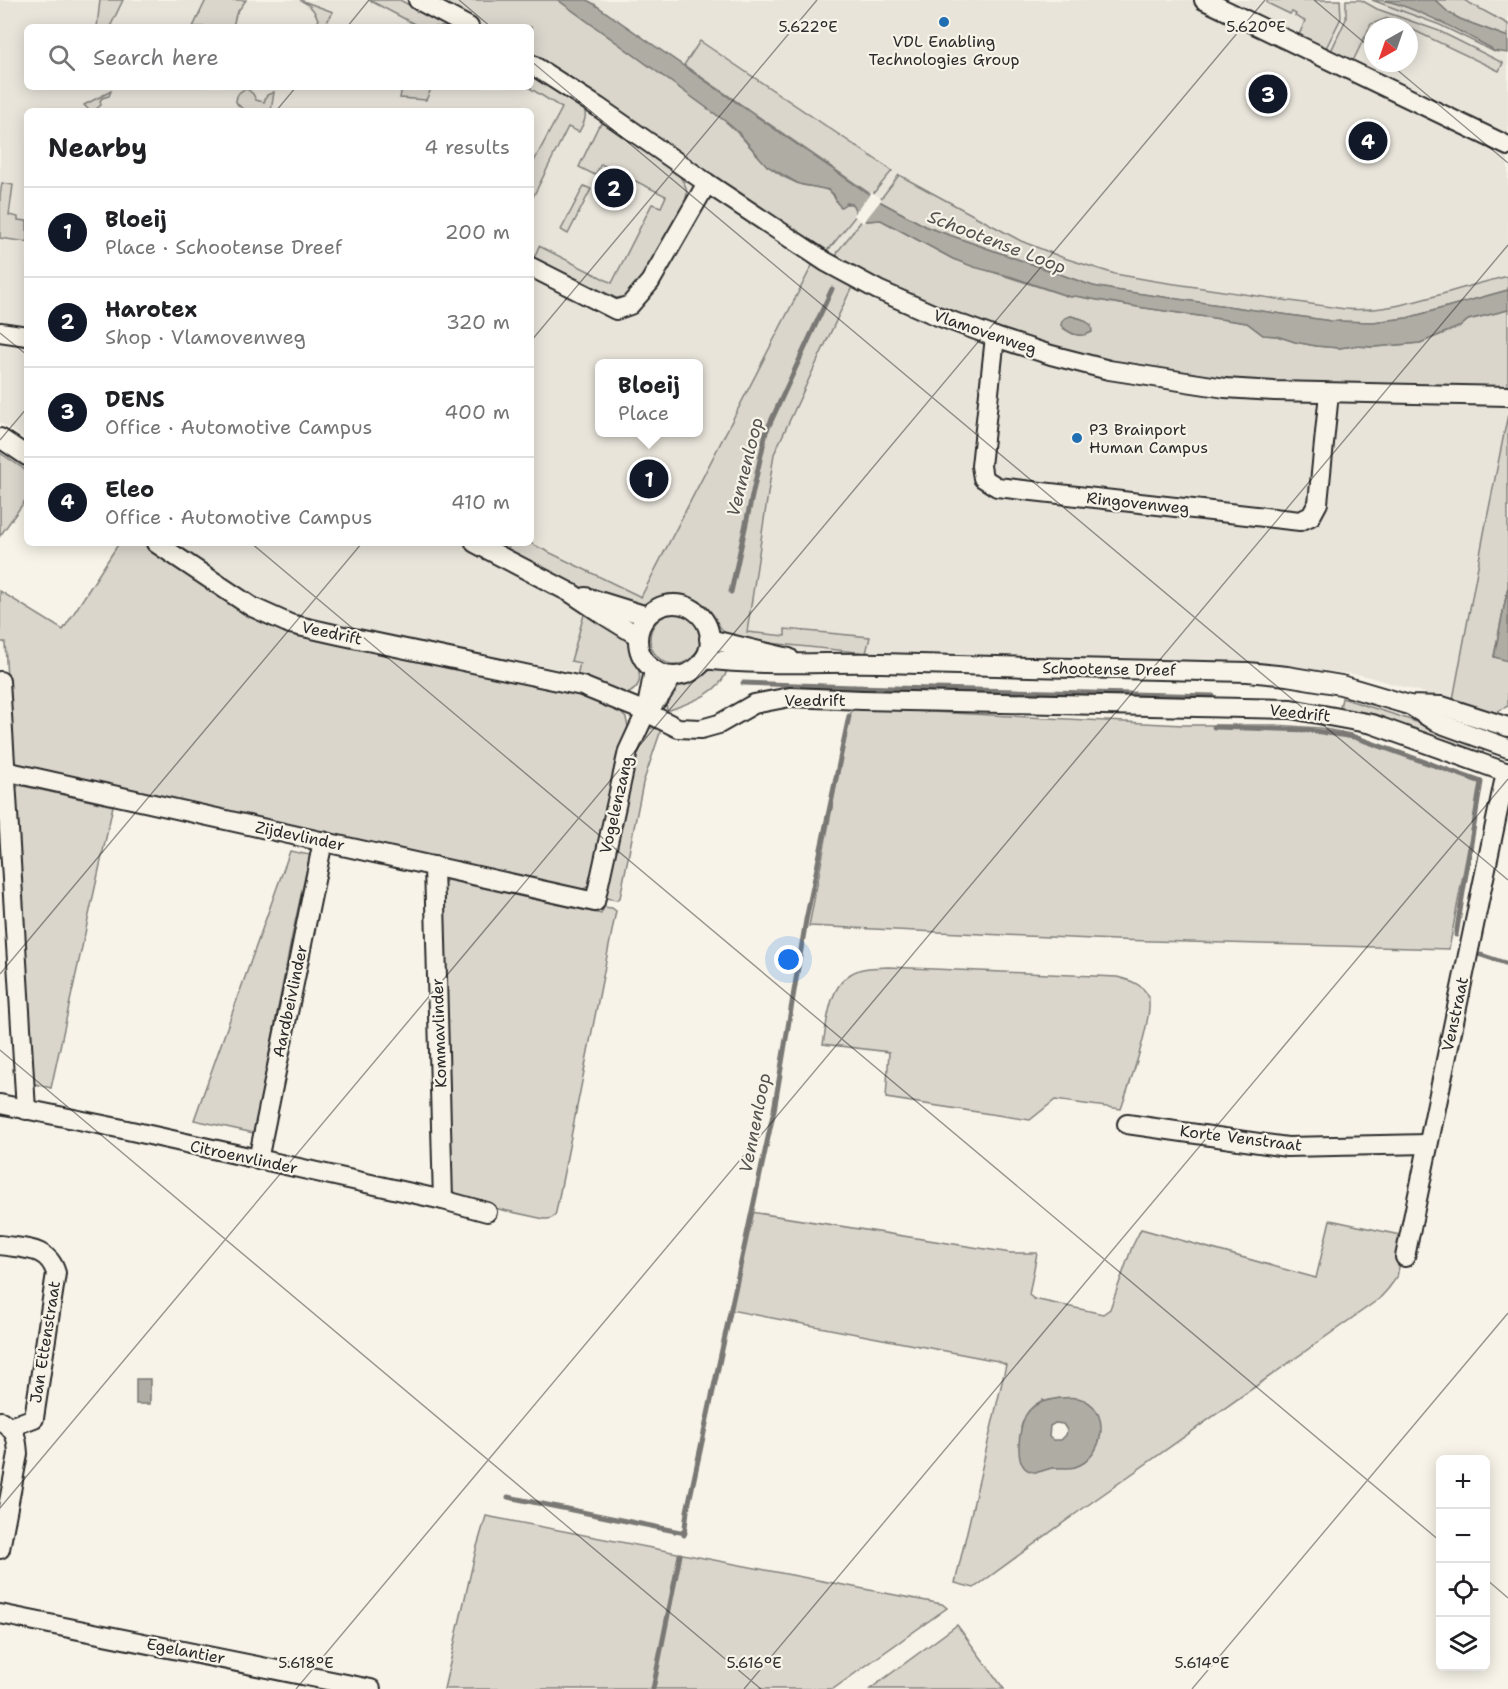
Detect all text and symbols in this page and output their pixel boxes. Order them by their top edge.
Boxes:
marker: VDL Enabling Technologies Group [937,15,951,29]
text: 5.622°E [778,17,838,37]
text: 5.620°E [1226,17,1286,37]
north arrow [1364,18,1418,72]
search box [24,24,534,90]
place label: VDL Enabling Technologies Group [869,31,1019,70]
icon: search [45,41,78,74]
text: Search here [93,43,219,72]
pin: 3 [1248,72,1288,116]
pin: 4 [1348,118,1388,164]
text: Nearby [48,130,147,165]
text: 4 results [424,134,510,160]
pin: 2 [594,166,634,210]
text: Bloeij [105,205,167,234]
water label: Schootense Loop [924,205,1070,279]
text: 1 [63,219,72,245]
text: 200 m [445,219,510,245]
text: Place · Schootense Dreef [105,234,342,260]
text: Harotex [105,295,197,324]
street label: Vlamovenweg [931,305,1040,360]
text: 2 [61,309,75,335]
text: 320 m [446,309,510,335]
text: Shop · Vlamovenweg [105,324,306,350]
popup [595,359,703,437]
text: Bloeij [618,371,680,400]
text: DENS [105,385,165,414]
text: 3 [61,399,75,425]
text: 400 m [444,399,510,425]
text: Place [618,400,669,426]
text: Office · Automotive Campus [105,414,372,440]
water label: Vennenloop [721,415,769,519]
place label: P3 Brainport Human Campus [1089,419,1208,458]
marker: P3 Brainport Human Campus [1070,431,1084,445]
pin: 1 [630,456,668,502]
text: Eleo [105,475,154,504]
street label: Ringovenweg [1085,487,1191,519]
text: 4 [61,489,75,515]
text: 410 m [451,489,510,515]
text: Office · Automotive Campus [105,504,372,530]
street label: Veedrift [300,616,364,650]
street label: Schootense Dreef [1042,657,1177,681]
street label: Veedrift [784,690,846,711]
street label: Veedrift [1268,699,1332,727]
street label: Vogelenzang [595,754,637,856]
street label: Zijdevlinder [253,816,347,856]
street label: Aardbeivlinder [268,943,312,1059]
your location [774,945,803,974]
street label: Venstraat [1437,975,1473,1053]
street label: Kommavlinder [427,978,451,1088]
water label: Vennenloop [734,1071,776,1175]
street label: Korte Venstraat [1179,1120,1303,1156]
street label: Citroenvlinder [188,1135,300,1179]
street label: Jan Ettenstraat [25,1279,65,1405]
map controls [1436,1455,1490,1671]
button: + [1436,1455,1490,1509]
button: − [1436,1509,1490,1563]
button: locate [1436,1563,1490,1617]
button: layers [1436,1617,1490,1671]
street label: Egelantier [145,1633,227,1669]
text: 5.618°E [278,1653,334,1673]
text: 5.616°E [726,1653,782,1673]
text: 5.614°E [1175,1653,1229,1673]

